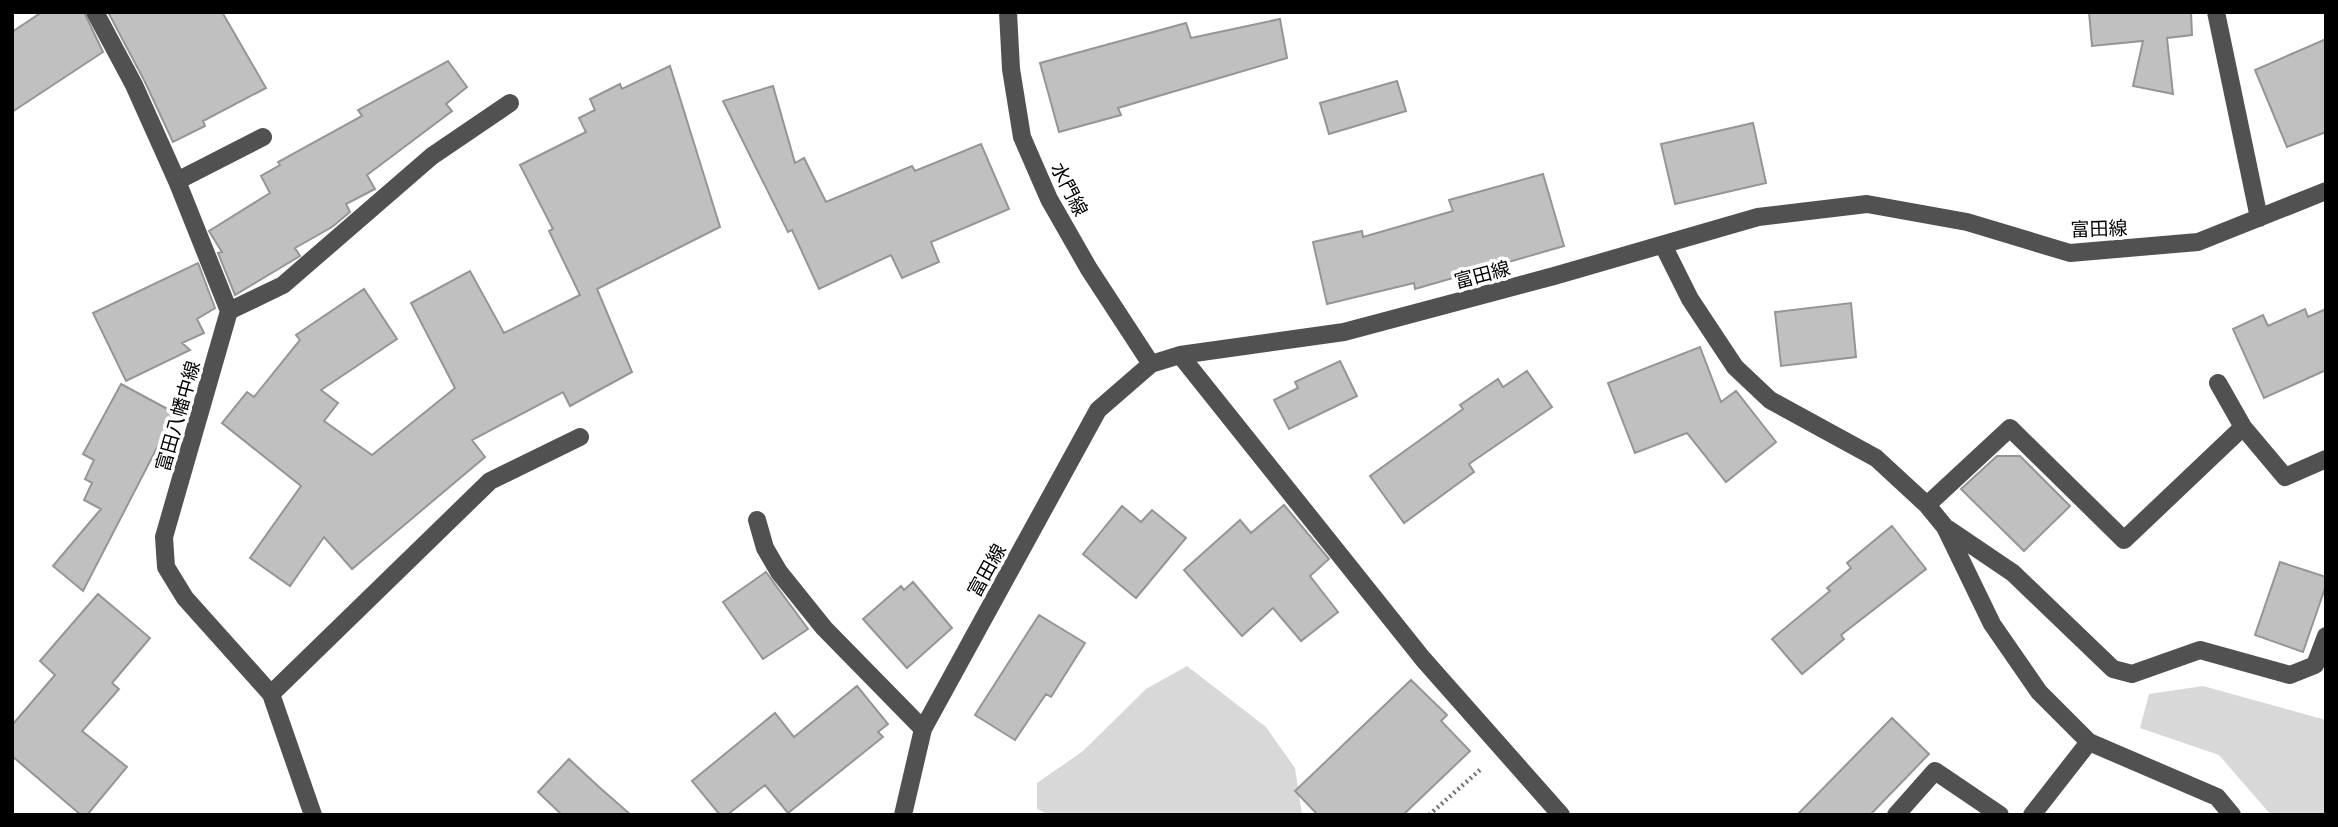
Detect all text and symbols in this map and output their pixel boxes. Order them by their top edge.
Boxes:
street label: 水門線 [1047,158,1093,220]
street label: 富田線 [2070,216,2128,240]
street label: 富田線 [1451,256,1513,292]
street label: 富田八幡中線 [150,358,204,474]
street label: 富田線 [962,539,1010,601]

